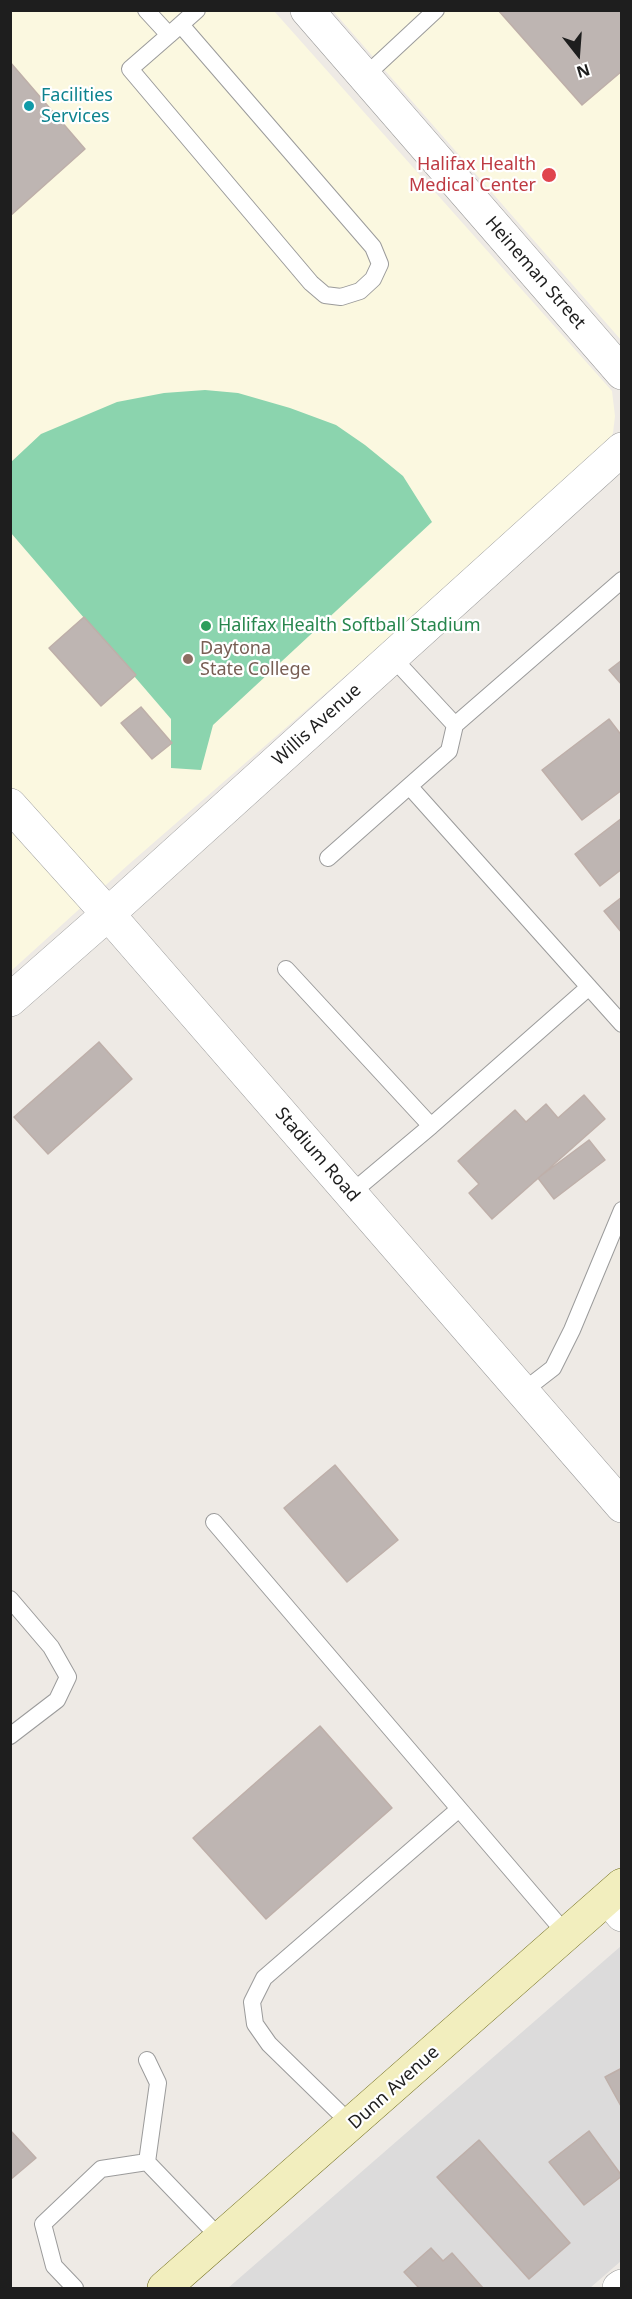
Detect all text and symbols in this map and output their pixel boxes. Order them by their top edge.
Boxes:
north arrow [548,24,608,84]
text: N [574,59,593,84]
place label: Facilities Services [41,85,113,128]
marker: Facilities Services [22,99,36,113]
place label: Halifax Health Medical Center [409,154,536,196]
marker: Halifax Health Medical Center [540,166,558,184]
street label: Heineman Street [480,212,590,334]
place label: Halifax Health Softball Stadium [218,615,480,637]
marker: Halifax Health Softball Stadium [199,619,213,633]
place label: Daytona State College [200,638,311,680]
marker: Daytona State College [181,652,195,666]
street label: Willis Avenue [268,680,366,770]
street label: Stadium Road [270,1103,364,1207]
street label: Dunn Avenue [344,2042,444,2134]

